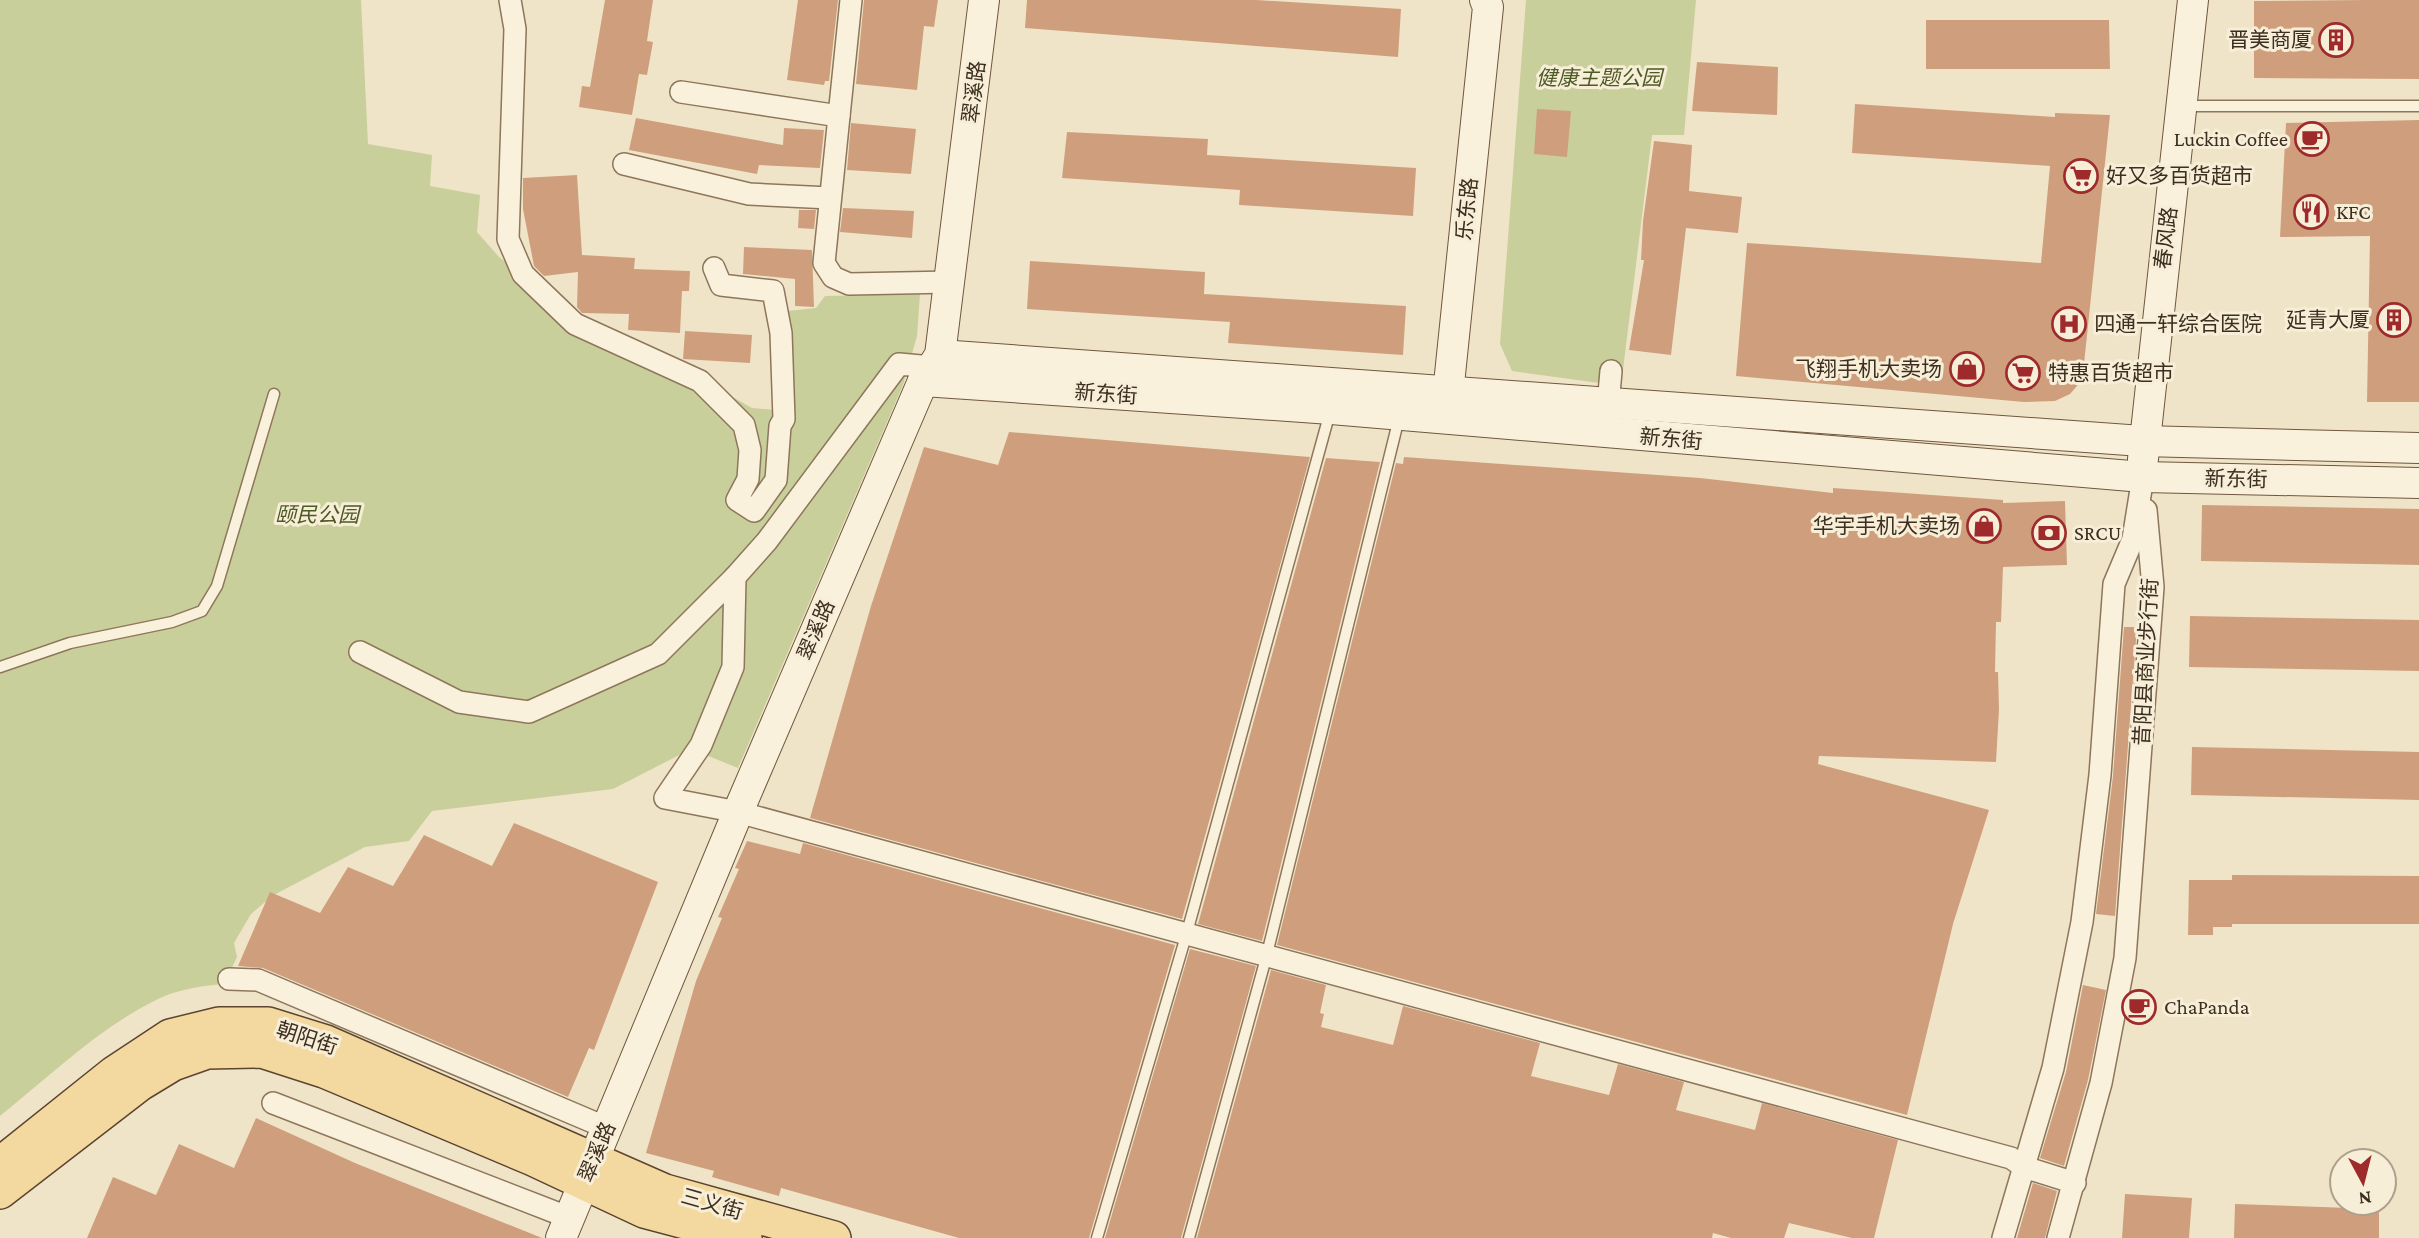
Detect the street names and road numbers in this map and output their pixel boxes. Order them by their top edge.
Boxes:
street label: 翠溪路 [958,59,990,125]
street label: 乐东路 [1452,176,1482,242]
street label: 春风路 [2150,205,2182,271]
street label: 新东街 [1074,380,1138,408]
street label: 新东街 [1639,424,1703,454]
street label: 新东街 [2204,466,2268,492]
street label: 昔阳县商业步行街 [2130,577,2162,747]
street label: 翠溪路 [793,596,839,664]
street label: 朝阳街 [273,1017,341,1059]
street label: 翠溪路 [574,1118,620,1186]
street label: 三义街 [678,1184,746,1224]

